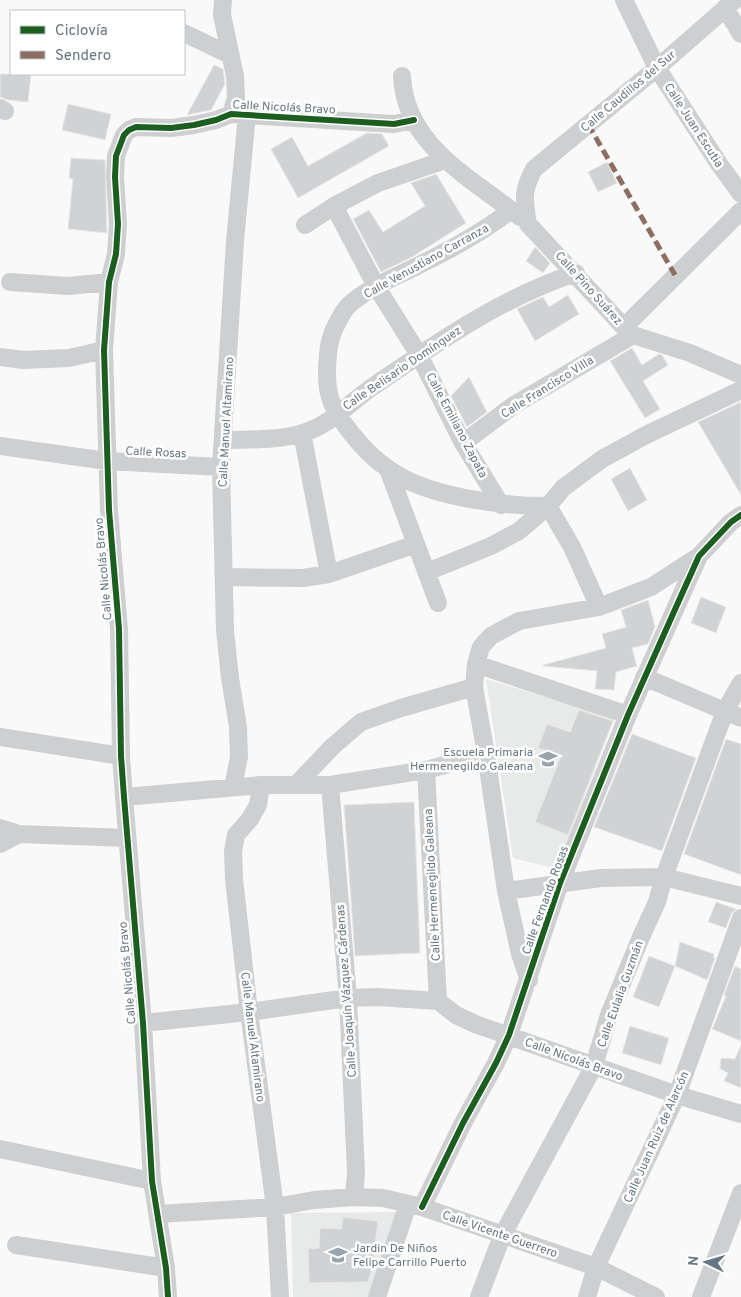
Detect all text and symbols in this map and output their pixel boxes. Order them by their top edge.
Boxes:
legend [10,10,185,75]
text: Ciclovía [55,22,108,41]
text: Sendero [55,47,111,66]
street label: Calle Caudillos del Sur [578,47,680,136]
street label: Calle Juan Escutia [660,80,727,171]
street label: Calle Nicolás Bravo [232,97,336,119]
street label: Calle Venustiano Carranza [361,221,492,303]
street label: Calle Pino Suárez [551,248,626,329]
street label: Calle Belisario Domínguez [340,323,465,415]
street label: Calle Francisco Villa [498,353,597,423]
street label: Calle Manuel Altamirano [216,356,238,488]
street label: Calle Emiliano Zapata [422,370,491,481]
street label: Calle Rosas [125,443,187,463]
street label: Calle Nicolás Bravo [92,516,116,621]
place label: Escuela Primaria Hermenegildo Galeana [410,745,533,775]
school or university icon: Escuela Primaria Hermenegildo Galeana [537,748,559,770]
street label: Calle Hermenegildo Galeana [421,808,445,962]
street label: Calle Fernando Rosas [519,844,573,957]
street label: Calle Joaquín Vázquez Cárdenas [333,904,361,1078]
street label: Calle Nicolás Bravo [116,920,140,1025]
street label: Calle Eulalia Guzmán [594,939,648,1050]
street label: Calle Manuel Altamirano [236,971,268,1103]
street label: Calle Nicolás Bravo [522,1035,625,1085]
street label: Calle Juan Ruiz de Alarcón [621,1069,693,1206]
street label: Calle Vicente Guerrero [440,1208,560,1262]
north arrow [681,1237,731,1287]
place label: Jardin De Niños Felipe Carrillo Puerto [353,1241,467,1271]
school or university icon: Jardin De Niños Felipe Carrillo Puerto [327,1244,349,1266]
text: N [686,1255,703,1267]

